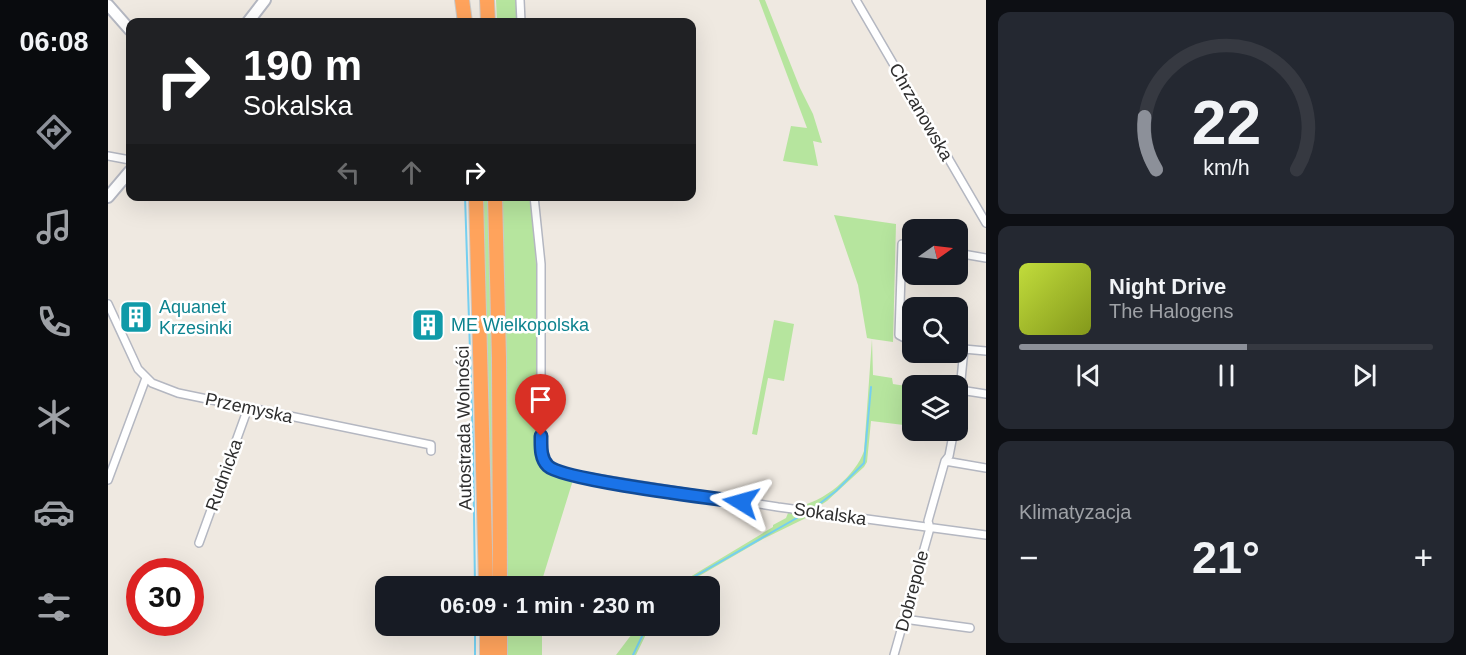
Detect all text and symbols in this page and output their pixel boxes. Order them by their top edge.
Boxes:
text: 06:08 [19,27,89,57]
icon: right [144,42,222,120]
text: 190 m [243,42,362,89]
street label: Chrzanowska [885,60,957,165]
text: 22 [1191,88,1261,157]
text: Sokalska [243,91,353,121]
icon: directions [33,111,75,153]
icon: left [332,156,365,189]
icon: ahead [395,156,428,189]
icon: right [458,156,491,189]
text: km/h [1203,157,1249,181]
icon: music [33,206,75,248]
north arrow [902,219,968,285]
map controls [902,219,968,441]
text: Night Drive [1109,274,1226,299]
place label: Aquanet Krzesinki [159,297,232,338]
button: search [902,297,968,363]
building icon: Aquanet Krzesinki [118,299,154,335]
text: The Halogens [1109,300,1234,322]
icon: phone [33,301,75,343]
building icon: ME Wielkopolska [410,307,446,343]
place label: ME Wielkopolska [451,315,590,335]
street label: Autostrada Wolności [453,345,475,511]
icon: previous [1072,359,1105,392]
icon: pause [1210,359,1243,392]
icon: next [1348,359,1381,392]
pin [515,374,566,436]
button: layers [902,375,968,441]
icon: arrive [524,383,557,416]
street label: Przemyska [203,389,296,427]
icon: climate [33,396,75,438]
street label: Rudnicka [202,435,247,514]
position arrow [709,470,773,534]
icon: car [33,491,75,533]
street label: Sokalska [792,499,869,529]
text: Klimatyzacja [1019,501,1131,523]
text: 21° [1192,532,1260,583]
text: − [1019,539,1038,576]
text: + [1414,539,1433,576]
street label: Dobrepole [892,548,932,634]
speed limit sign: 30 [126,558,204,636]
icon: filters [33,586,75,628]
text: 06:09 · 1 min · 230 m [440,593,655,618]

